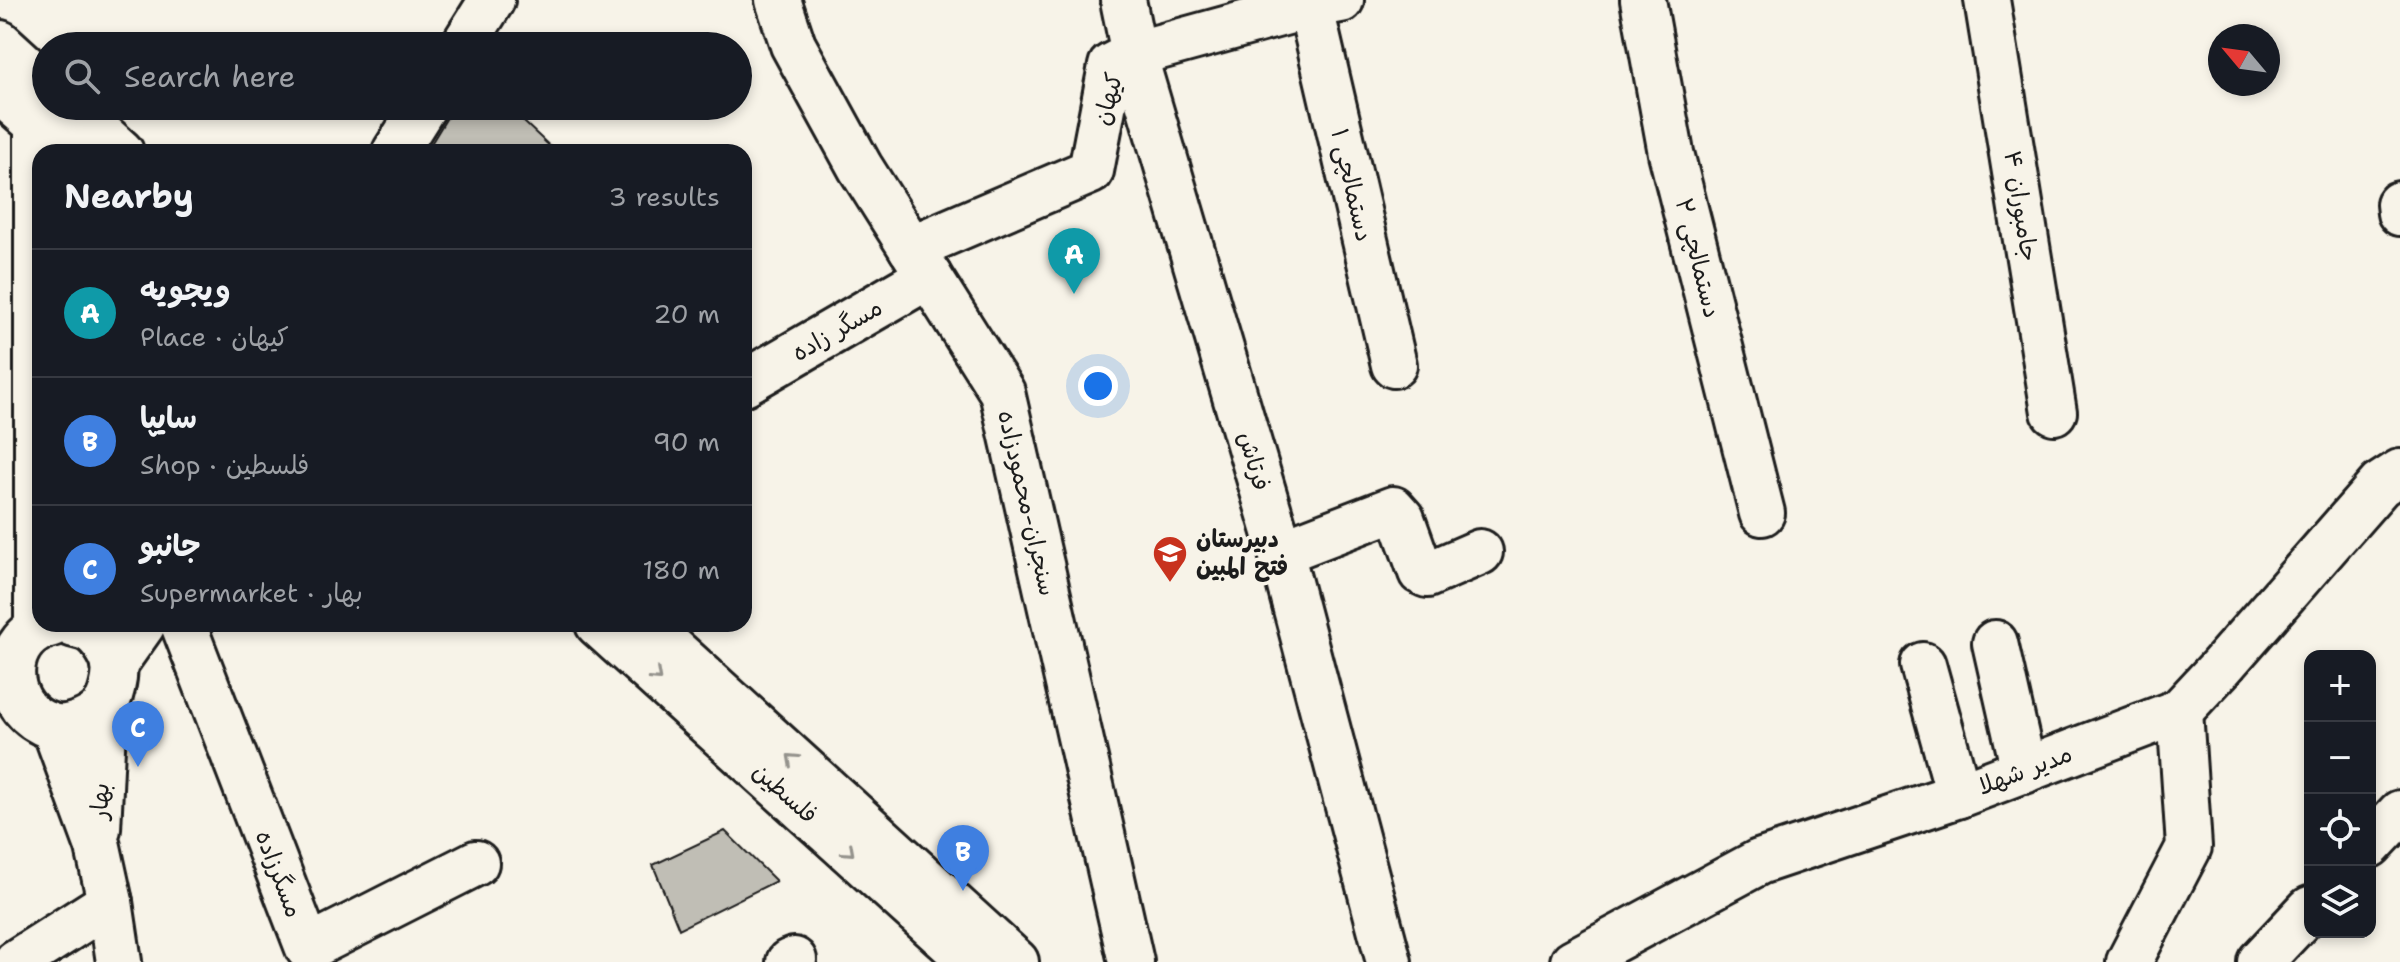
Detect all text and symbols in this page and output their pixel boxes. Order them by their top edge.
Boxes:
north arrow [2208,24,2280,96]
search box [32,32,752,120]
icon: search [60,54,104,98]
text: Search here [124,56,295,97]
street label: کیهان [1086,69,1130,129]
street label: دستمالچی ۱ [1323,125,1381,245]
street label: جامبوران ۴ [1996,148,2046,264]
text: Nearby [64,173,194,219]
text: 3 results [608,179,720,214]
street label: دستمالچی ۲ [1668,195,1728,321]
pin: A [1048,228,1100,294]
text: ویجویه [140,269,231,310]
street label: مسگر زاده [786,291,888,369]
text: A [80,296,100,331]
text: 20 m [653,296,720,331]
text: Place · کیهان [140,319,289,354]
your location [1078,366,1118,406]
text: سایپا [140,397,197,438]
street label: سنجران-محمودزاده [990,407,1064,599]
text: B [82,424,98,459]
text: 90 m [653,424,720,459]
street label: فرتاش [1230,428,1278,494]
text: Shop · فلسطین [140,447,309,482]
place label: دبیرستان فتح المبین [1196,523,1288,583]
text: جانبو [140,525,201,566]
school or university icon: دبیرستان فتح المبین [1151,534,1189,584]
text: C [82,552,98,587]
text: 180 m [642,552,720,587]
text: Supermarket · بهار [140,575,363,610]
map controls [2304,650,2376,938]
button: + [2304,650,2376,722]
one-way arrow [646,667,661,681]
pin: C [112,701,164,767]
button: − [2304,722,2376,794]
street label: مدیر شهلا [1973,737,2077,803]
one-way arrow [787,754,802,768]
street label: فلسطین [746,755,824,831]
street label: بهار [83,782,117,822]
button: locate [2304,794,2376,866]
pin: B [937,825,989,891]
street label: مسگرزاده [248,826,310,922]
one-way arrow [839,841,854,855]
button: layers [2304,866,2376,938]

